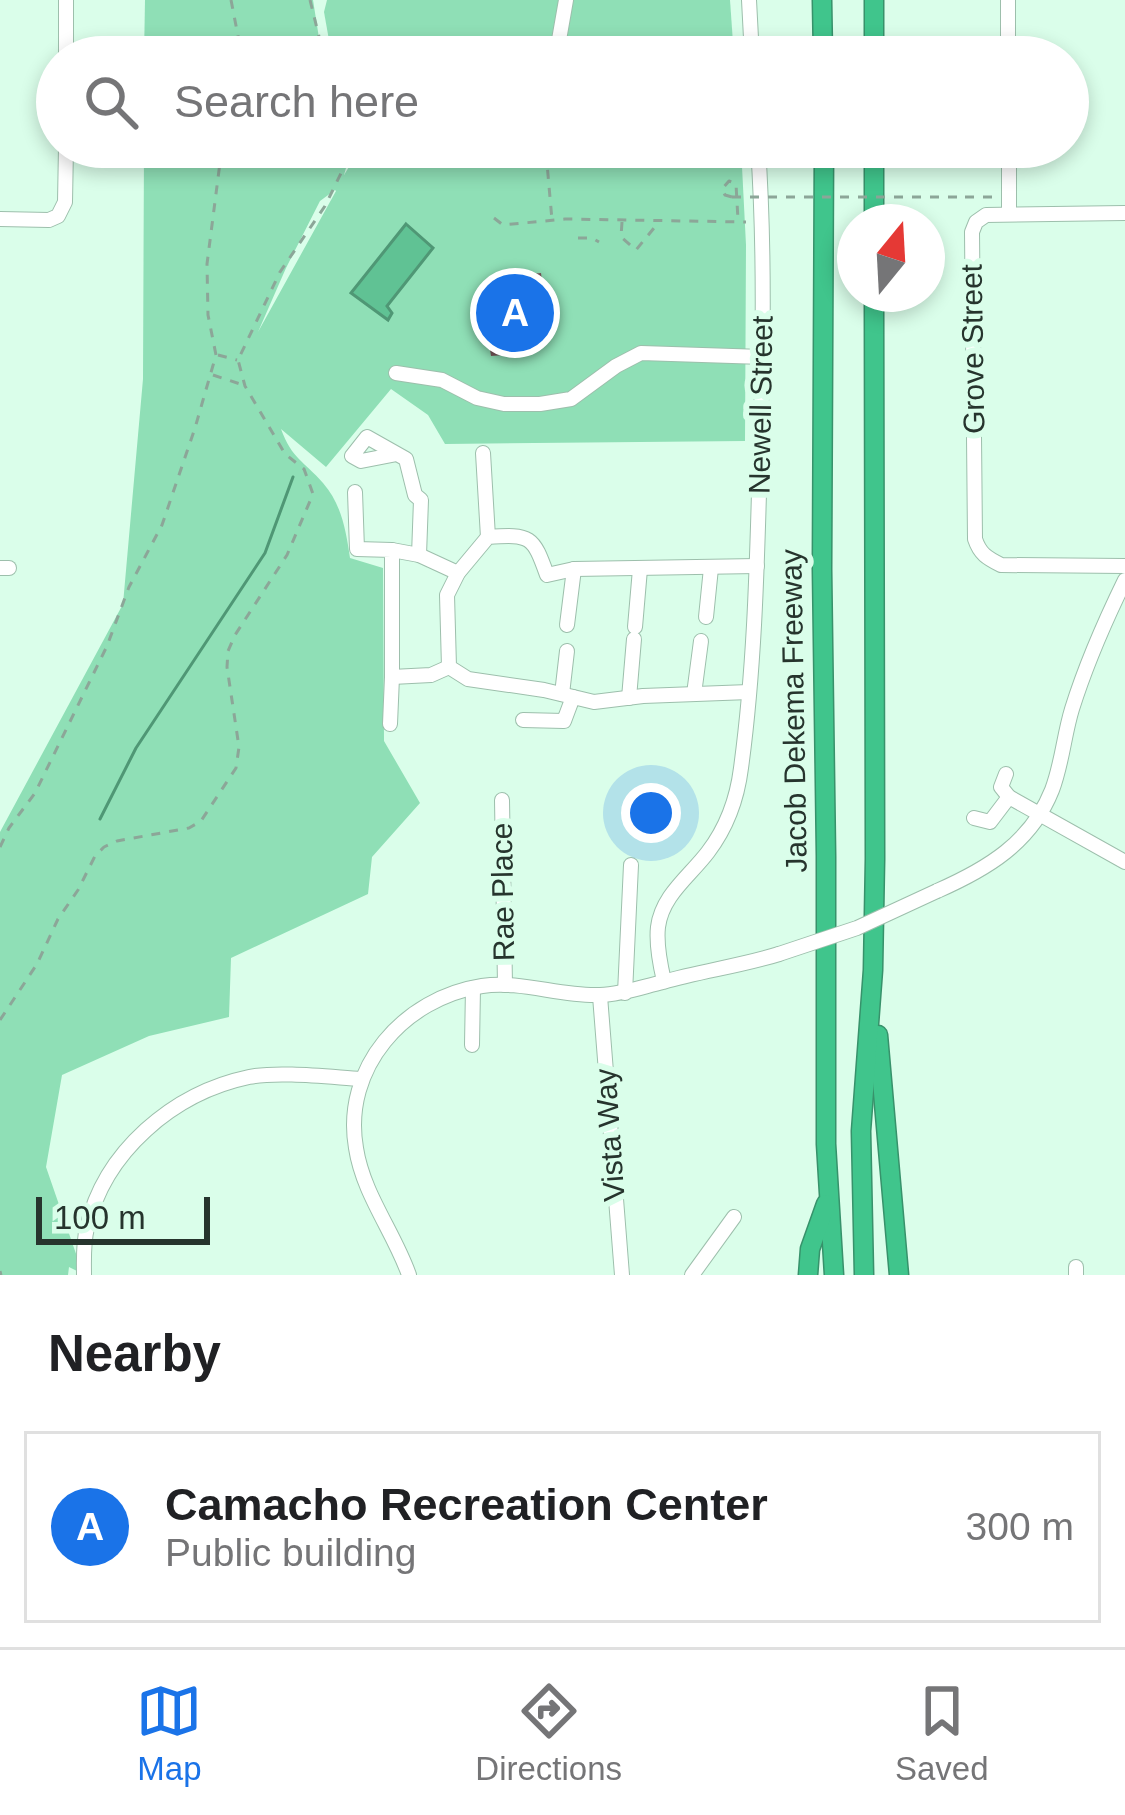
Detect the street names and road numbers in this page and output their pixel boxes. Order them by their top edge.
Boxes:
street label: Grove Street [955,263,990,434]
street label: Newell Street [742,315,779,494]
street label: Jacob Dekema Freeway [774,549,813,873]
street label: Rae Place [485,823,520,961]
street label: Vista Way [588,1067,631,1203]

